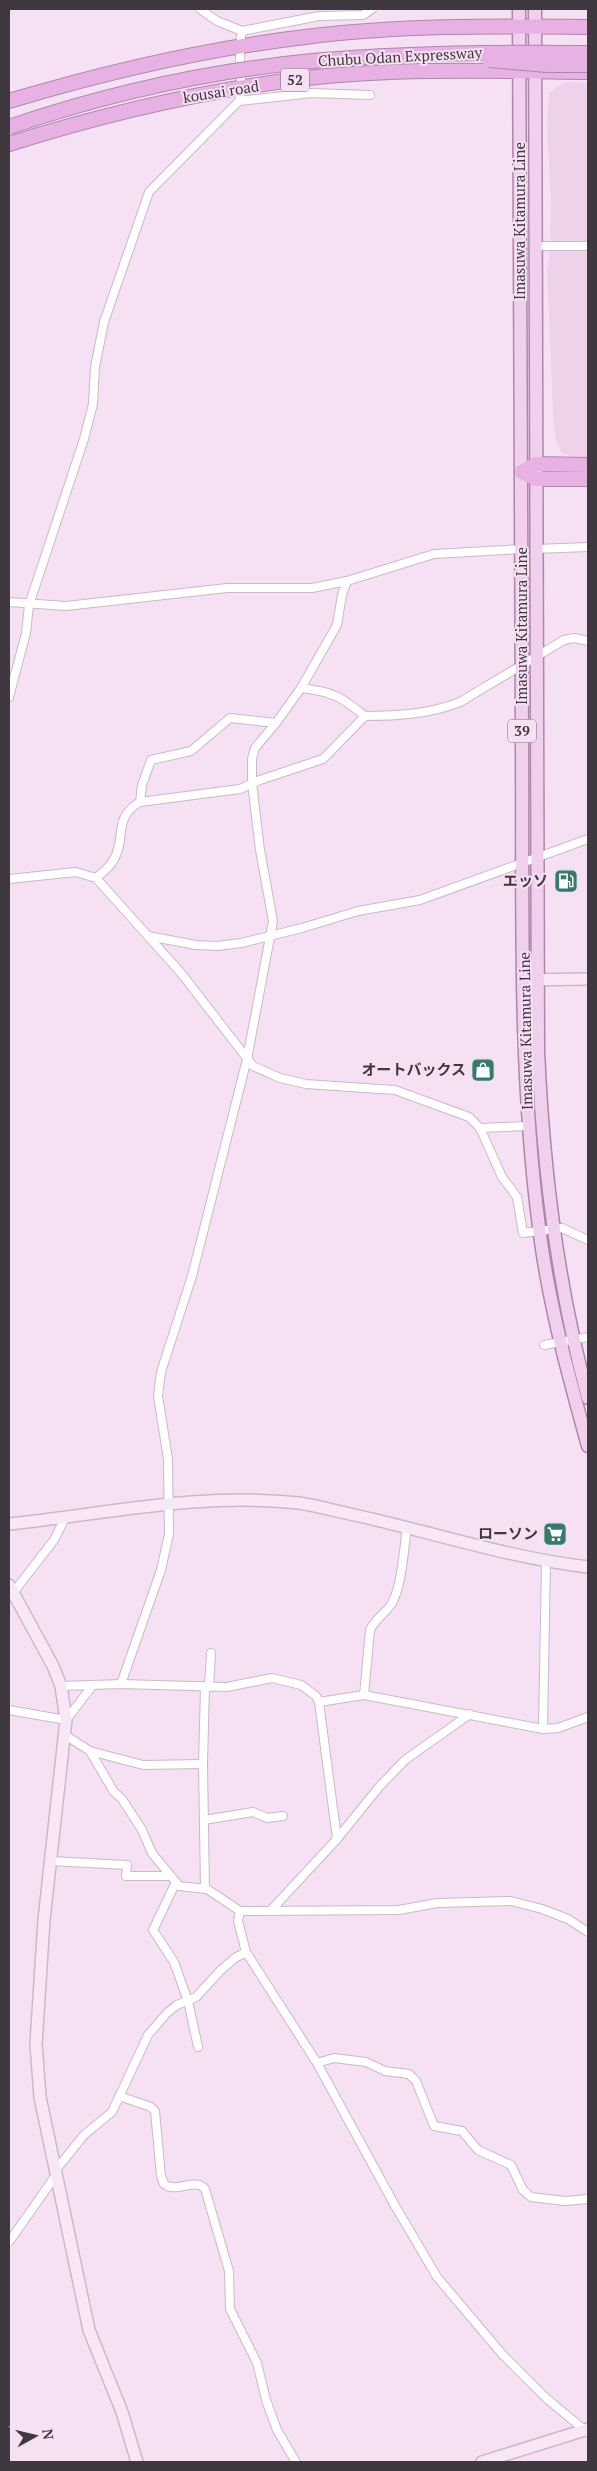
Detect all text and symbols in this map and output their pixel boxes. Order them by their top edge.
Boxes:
street label: Chubu Odan Expressway [317,42,483,70]
road number: 52 [281,68,309,92]
street label: kousai road [181,75,260,107]
street label: Imasuwa Kitamura Line [509,142,529,300]
street label: Imasuwa Kitamura Line [511,547,531,705]
road number: 39 [508,719,536,742]
fuel station icon: エッソ [553,868,579,894]
place label: エッソ [503,870,548,890]
street label: Imasuwa Kitamura Line [514,952,536,1110]
shop icon: オートバックス [470,1057,496,1083]
place label: オートバックス [361,1059,466,1079]
supermarket icon: ローソン [542,1521,568,1547]
place label: ローソン [478,1523,538,1543]
north arrow [10,2411,60,2461]
text: N [38,2428,59,2441]

